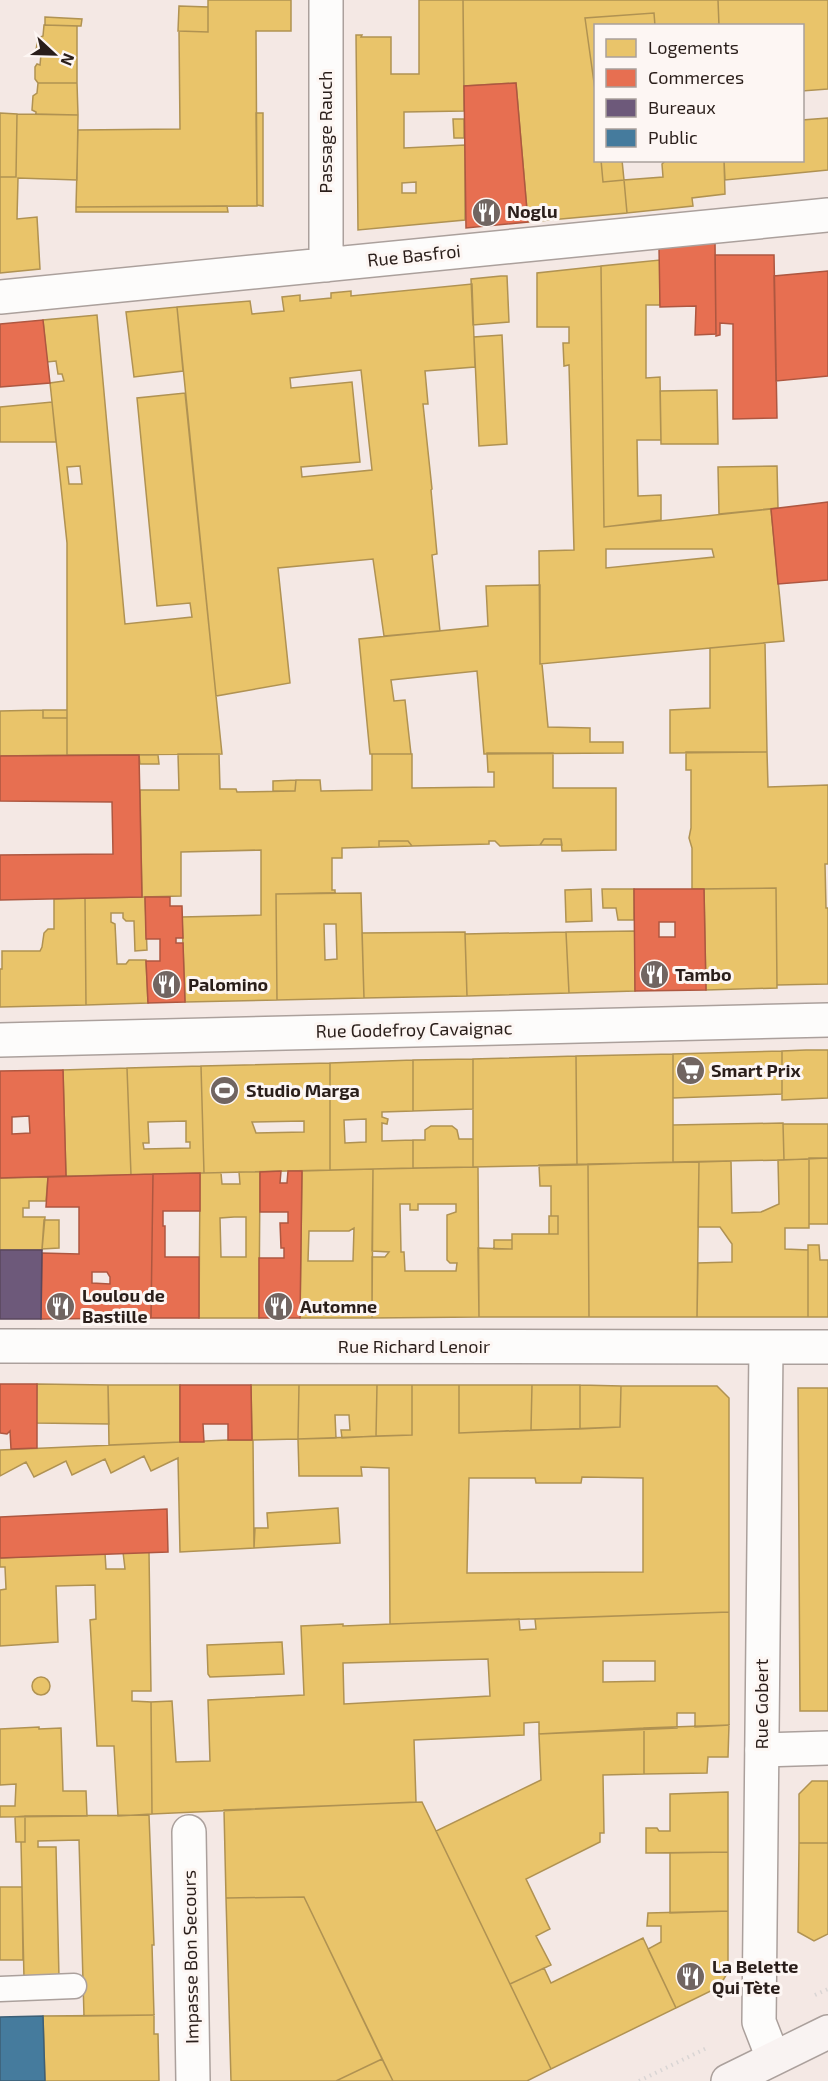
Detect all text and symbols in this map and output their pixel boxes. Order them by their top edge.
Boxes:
north arrow [24,24,84,84]
legend [594,24,804,162]
text: Logements [648,36,739,58]
text: N [57,51,79,69]
text: Commerces [648,66,744,88]
street label: Passage Rauch [314,71,336,193]
text: Bureaux [648,96,716,118]
text: Public [648,126,698,148]
restaurant icon: Noglu [470,196,502,228]
place label: Noglu [507,200,558,222]
street label: Rue Basfroi [366,239,462,271]
restaurant icon: Tambo [638,959,670,991]
place label: Tambo [675,963,732,985]
restaurant icon: Palomino [151,969,183,1001]
place label: Palomino [188,973,268,995]
street label: Rue Godefroy Cavaignac [315,1016,513,1042]
supermarket icon: Smart Prix [674,1055,706,1087]
place label: Smart Prix [711,1059,801,1081]
sports icon: Studio Marga [209,1075,241,1107]
place label: Studio Marga [246,1079,360,1101]
place label: Loulou de Bastille [82,1284,165,1327]
restaurant icon: Loulou de Bastille [45,1290,77,1322]
restaurant icon: Automne [263,1291,295,1323]
place label: Automne [300,1295,377,1317]
street label: Rue Richard Lenoir [338,1335,490,1357]
street label: Rue Gobert [750,1659,772,1749]
street label: Impasse Bon Secours [177,1870,203,2044]
place label: La Belette Qui Tète [712,1955,798,1998]
restaurant icon: La Belette Qui Tète [675,1961,707,1993]

